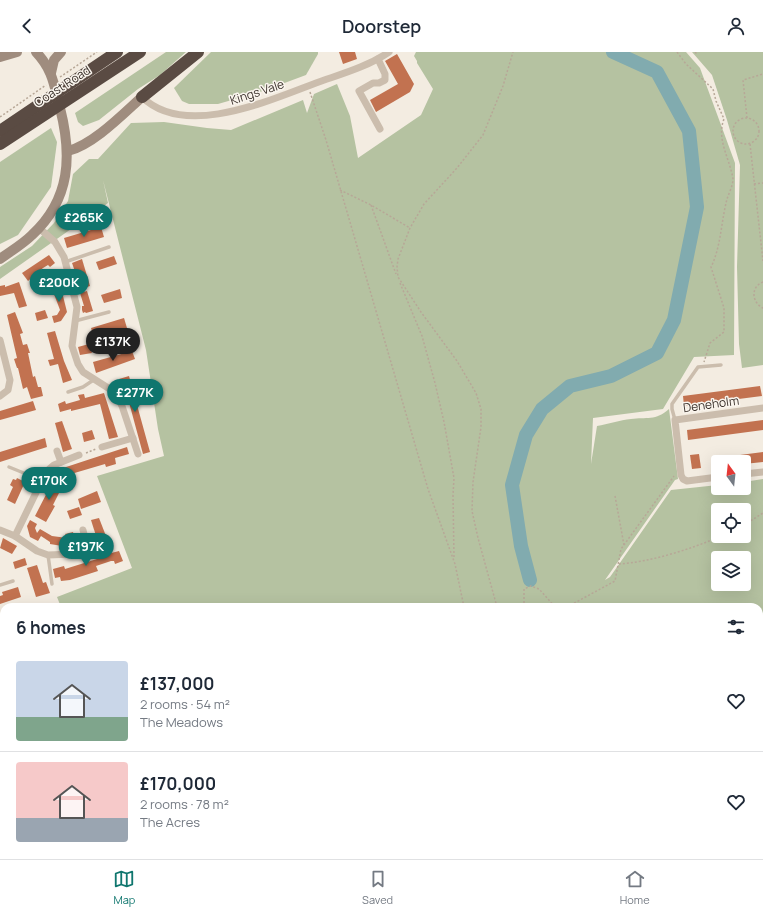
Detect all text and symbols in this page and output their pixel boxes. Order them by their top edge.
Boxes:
text: Doorstep [342,14,421,38]
icon: back [16,15,38,37]
icon: person [725,15,747,37]
street label: Coast Road [30,61,94,111]
street label: Kings Vale [228,75,286,109]
pin: £265K [56,204,112,238]
text: £265K [64,208,104,226]
pin: £200K [31,269,87,303]
text: £200K [39,273,79,291]
pin: £137K [85,328,141,362]
text: £137K [95,332,131,350]
pin: £277K [107,379,163,413]
text: £277K [116,383,154,401]
street label: Deneholm [682,392,740,416]
north arrow [711,455,751,495]
map controls [711,455,751,591]
pin: £170K [21,467,77,501]
text: £170K [30,471,68,489]
button: locate [711,503,751,543]
pin: £197K [58,533,114,567]
text: £197K [68,537,104,555]
button: layers [711,551,751,591]
text: 6 homes [16,616,86,639]
icon: filters [725,616,747,638]
text: £137,000 [140,672,215,695]
icon: home [48,677,96,725]
icon: heart [725,690,747,712]
text: 2 rooms · 54 m² [140,695,230,713]
text: The Meadows [140,713,223,731]
text: £170,000 [140,772,216,795]
icon: home [48,778,96,826]
icon: heart [725,791,747,813]
text: 2 rooms · 78 m² [140,795,229,813]
text: The Acres [140,813,200,831]
tab: Map [113,868,135,907]
tab: Saved [362,868,393,907]
tab: Home [620,868,650,907]

